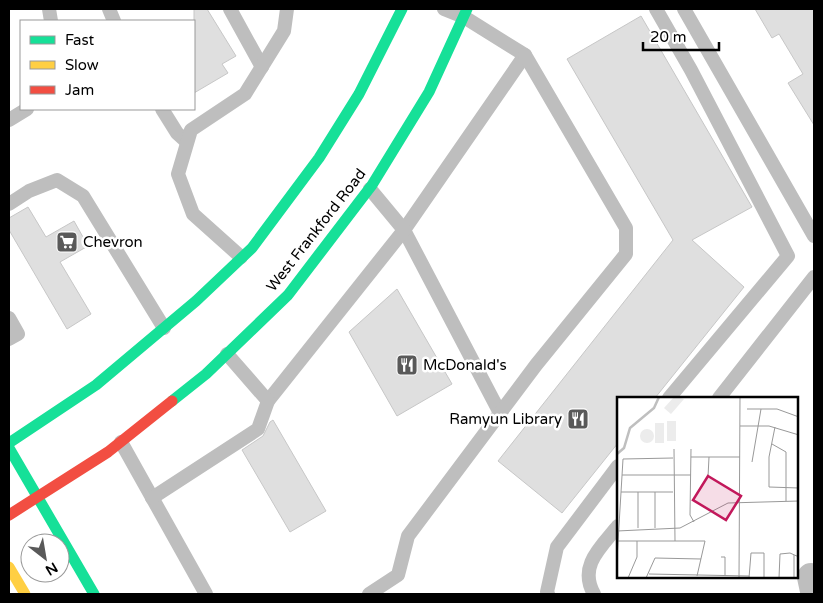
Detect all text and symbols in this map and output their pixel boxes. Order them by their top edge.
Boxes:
legend [20,20,195,110]
scale bar [643,20,719,52]
text: 20 m [650,28,687,46]
text: Fast [65,31,95,49]
text: Slow [65,56,99,74]
text: Jam [65,81,94,99]
street label: West Frankford Road [262,165,370,295]
supermarket icon: Chevron [55,230,79,254]
place label: Chevron [83,233,143,251]
restaurant icon: McDonald's [395,353,419,377]
place label: McDonald's [423,356,507,374]
inset map [617,397,798,578]
restaurant icon: Ramyun Library [566,407,590,431]
place label: Ramyun Library [449,410,562,428]
north arrow [20,533,70,583]
text: N [42,559,61,579]

